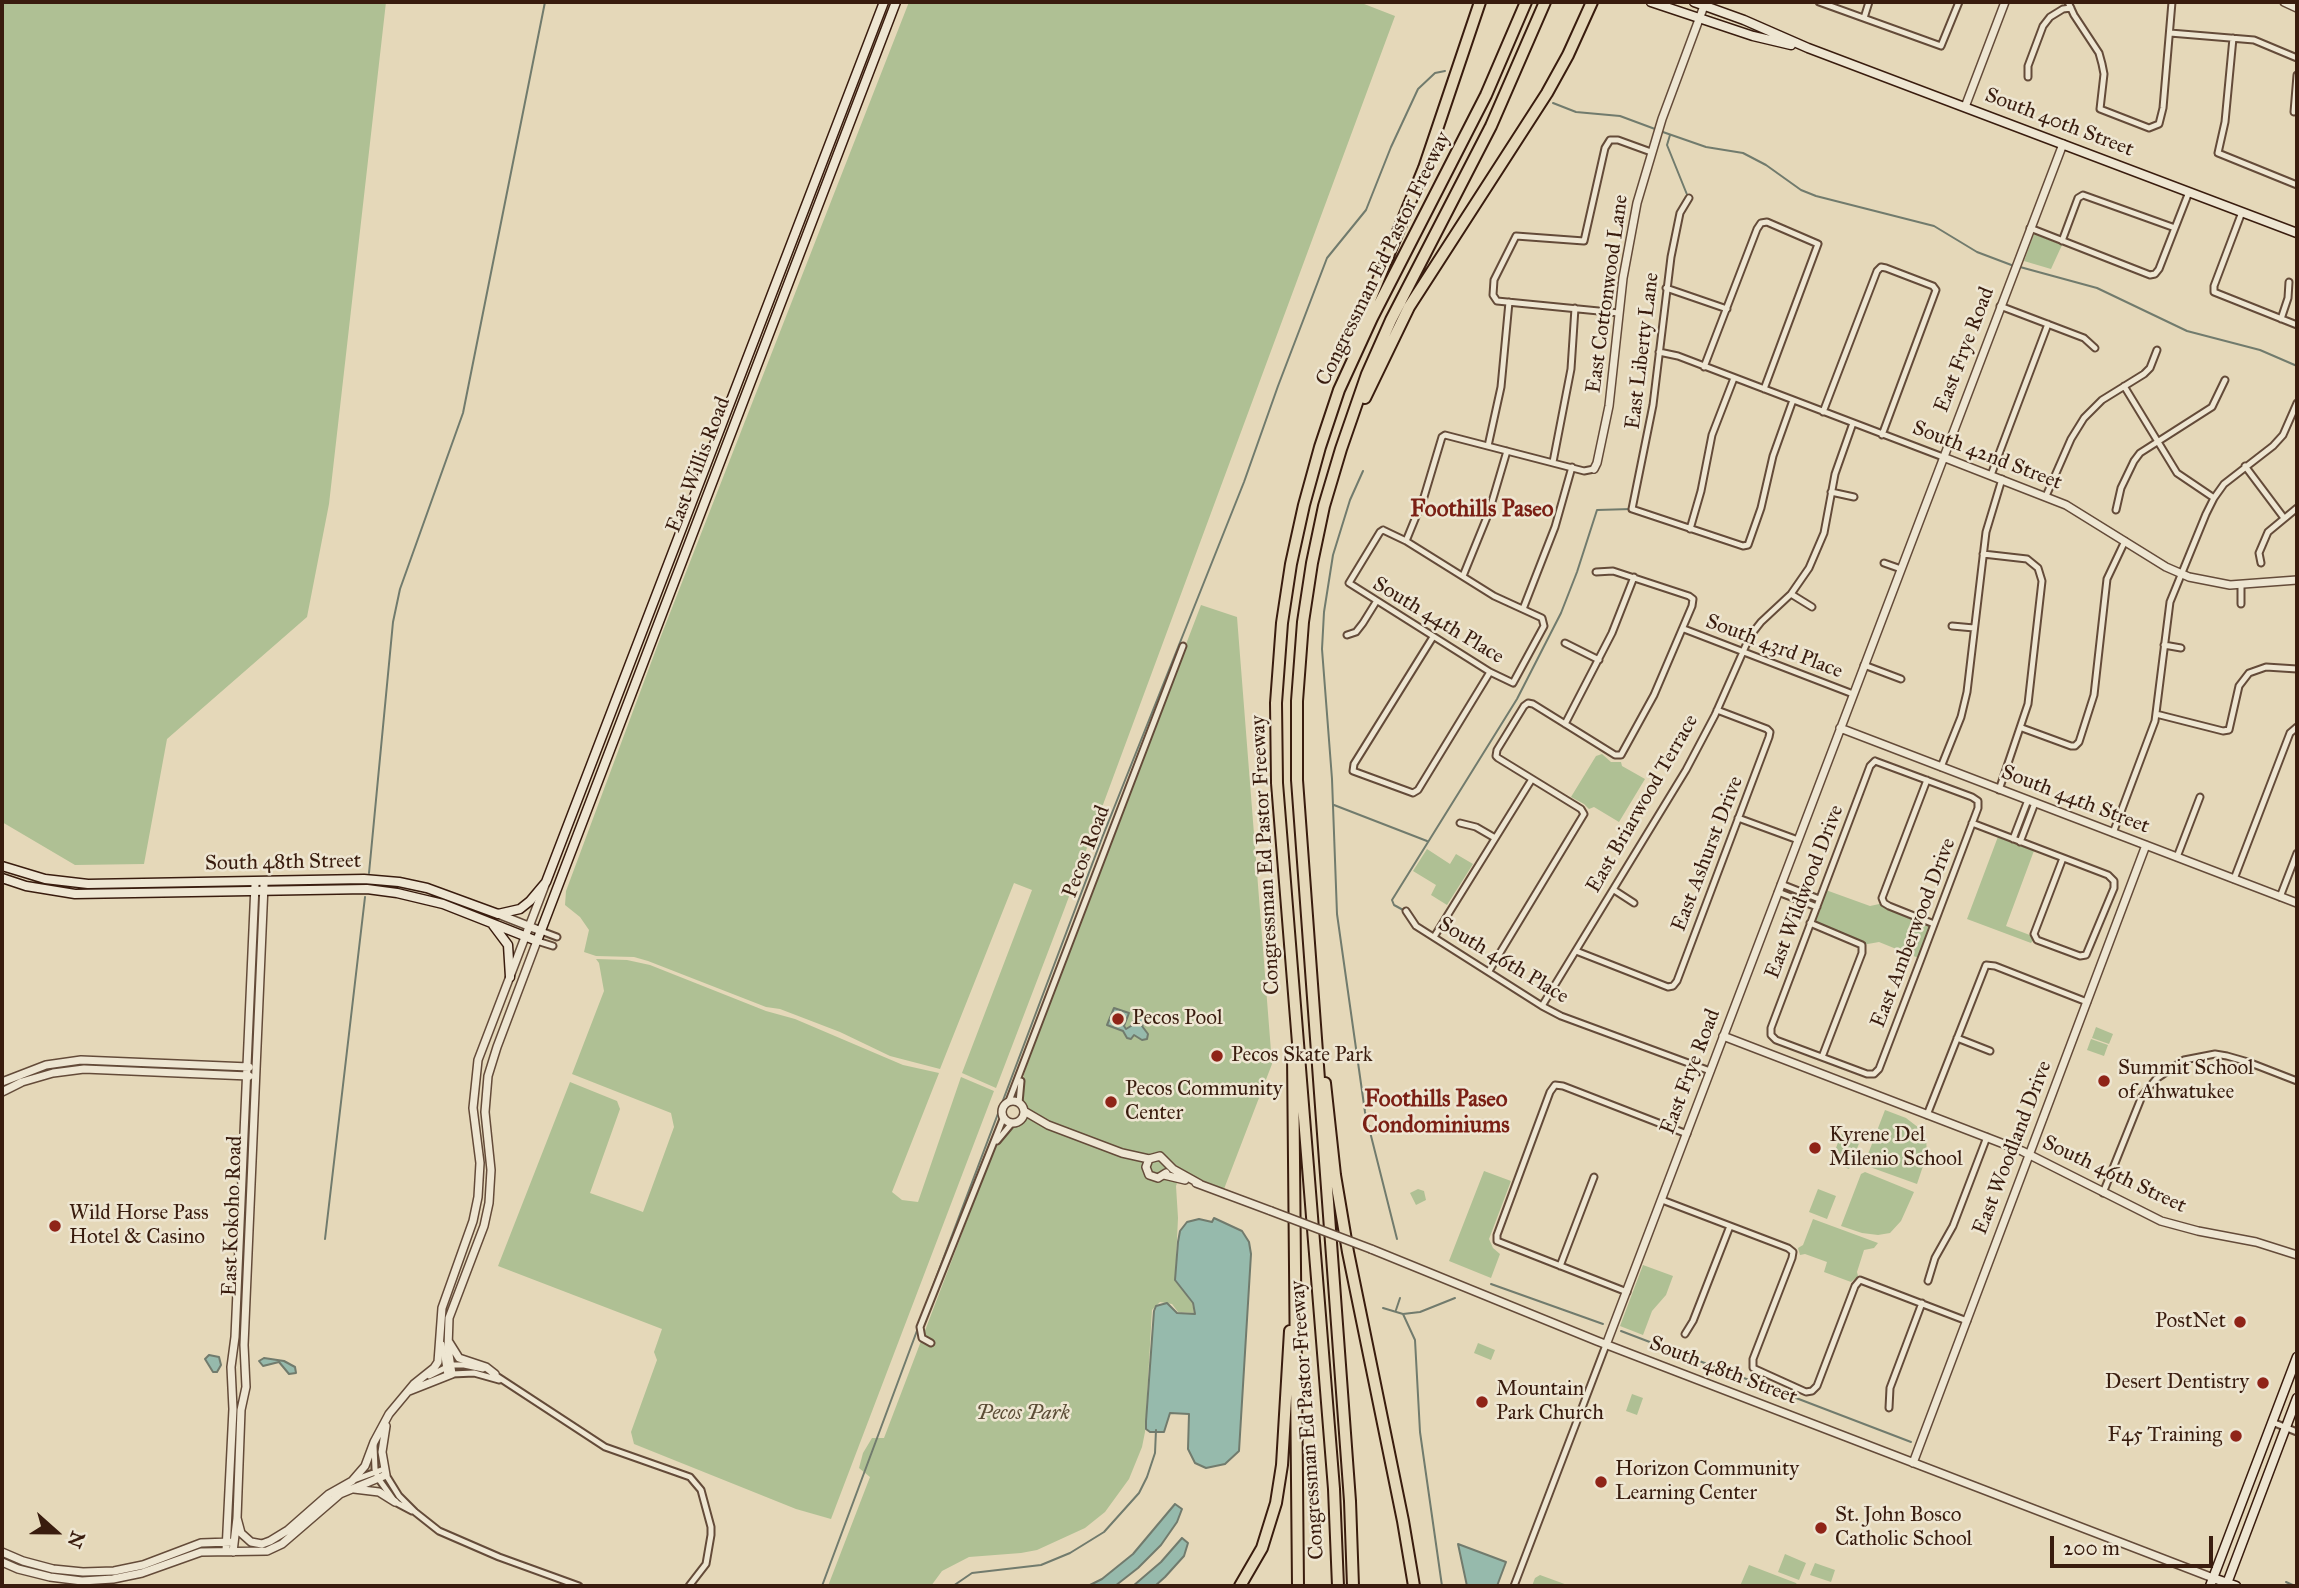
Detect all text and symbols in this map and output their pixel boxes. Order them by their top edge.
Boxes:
street label: South 40th Street [1981,83,2137,163]
street label: Congressman Ed Pastor Freeway [1311,128,1457,390]
street label: East Cottonwood Lane [1582,193,1634,395]
street label: East Liberty Lane [1621,271,1665,431]
street label: East Frye Road [1930,284,2000,416]
street label: East Willis Road [662,394,736,536]
street label: South 42nd Street [1909,416,2065,496]
district label: Foothills Paseo [1410,496,1554,524]
street label: South 44th Place [1368,572,1508,670]
street label: South 43rd Place [1702,609,1846,685]
street label: East Briarwood Terrace [1582,710,1704,898]
street label: Congressman Ed Pastor Freeway [1246,715,1286,995]
street label: South 44th Street [1997,760,2153,840]
street label: East Ashurst Drive [1667,773,1749,935]
street label: Pecos Road [1058,802,1116,902]
street label: East Wildwood Drive [1760,802,1850,982]
street label: East Amberwood Drive [1866,835,1962,1031]
street label: South 48th Street [205,849,361,877]
street label: South 46th Place [1433,912,1573,1010]
place label: Pecos Pool [1132,1006,1223,1032]
street label: East Frye Road [1656,1006,1726,1138]
marker: Pecos Pool [1110,1011,1126,1027]
place label: Pecos Skate Park [1231,1043,1372,1069]
marker: Pecos Skate Park [1209,1048,1225,1064]
place label: Summit School of Ahwatukee [2118,1056,2254,1106]
street label: East Woodland Drive [1968,1058,2058,1238]
marker: Summit School of Ahwatukee [2096,1073,2112,1089]
place label: Pecos Community Center [1125,1077,1283,1127]
district label: Foothills Paseo Condominiums [1362,1086,1510,1140]
marker: Pecos Community Center [1103,1094,1119,1110]
place label: Kyrene Del Milenio School [1829,1123,1963,1173]
street label: South 46th Street [2038,1131,2190,1219]
street label: East Kokoho Road [218,1135,248,1297]
marker: Kyrene Del Milenio School [1807,1140,1823,1156]
place label: Wild Horse Pass Hotel & Casino [69,1201,209,1251]
marker: Wild Horse Pass Hotel & Casino [47,1218,63,1234]
street label: Congressman Ed Pastor Freeway [1286,1280,1330,1560]
place label: PostNet [2155,1309,2226,1335]
marker: PostNet [2232,1314,2248,1330]
street label: South 48th Street [1646,1331,1800,1411]
place label: Desert Dentistry [2105,1370,2249,1396]
marker: Desert Dentistry [2255,1375,2271,1391]
place label: Mountain Park Church [1496,1377,1604,1427]
marker: Mountain Park Church [1474,1394,1490,1410]
park label: Pecos Park [976,1401,1070,1427]
place label: F45 Training [2108,1423,2222,1449]
marker: F45 Training [2228,1428,2244,1444]
place label: Horizon Community Learning Center [1615,1457,1799,1507]
marker: Horizon Community Learning Center [1593,1474,1609,1490]
north arrow [21,1497,91,1567]
place label: St. John Bosco Catholic School [1835,1503,1972,1553]
marker: St. John Bosco Catholic School [1813,1520,1829,1536]
scale bar [2054,1522,2217,1566]
text: N [62,1528,90,1551]
text: 200 m [2063,1535,2120,1561]

